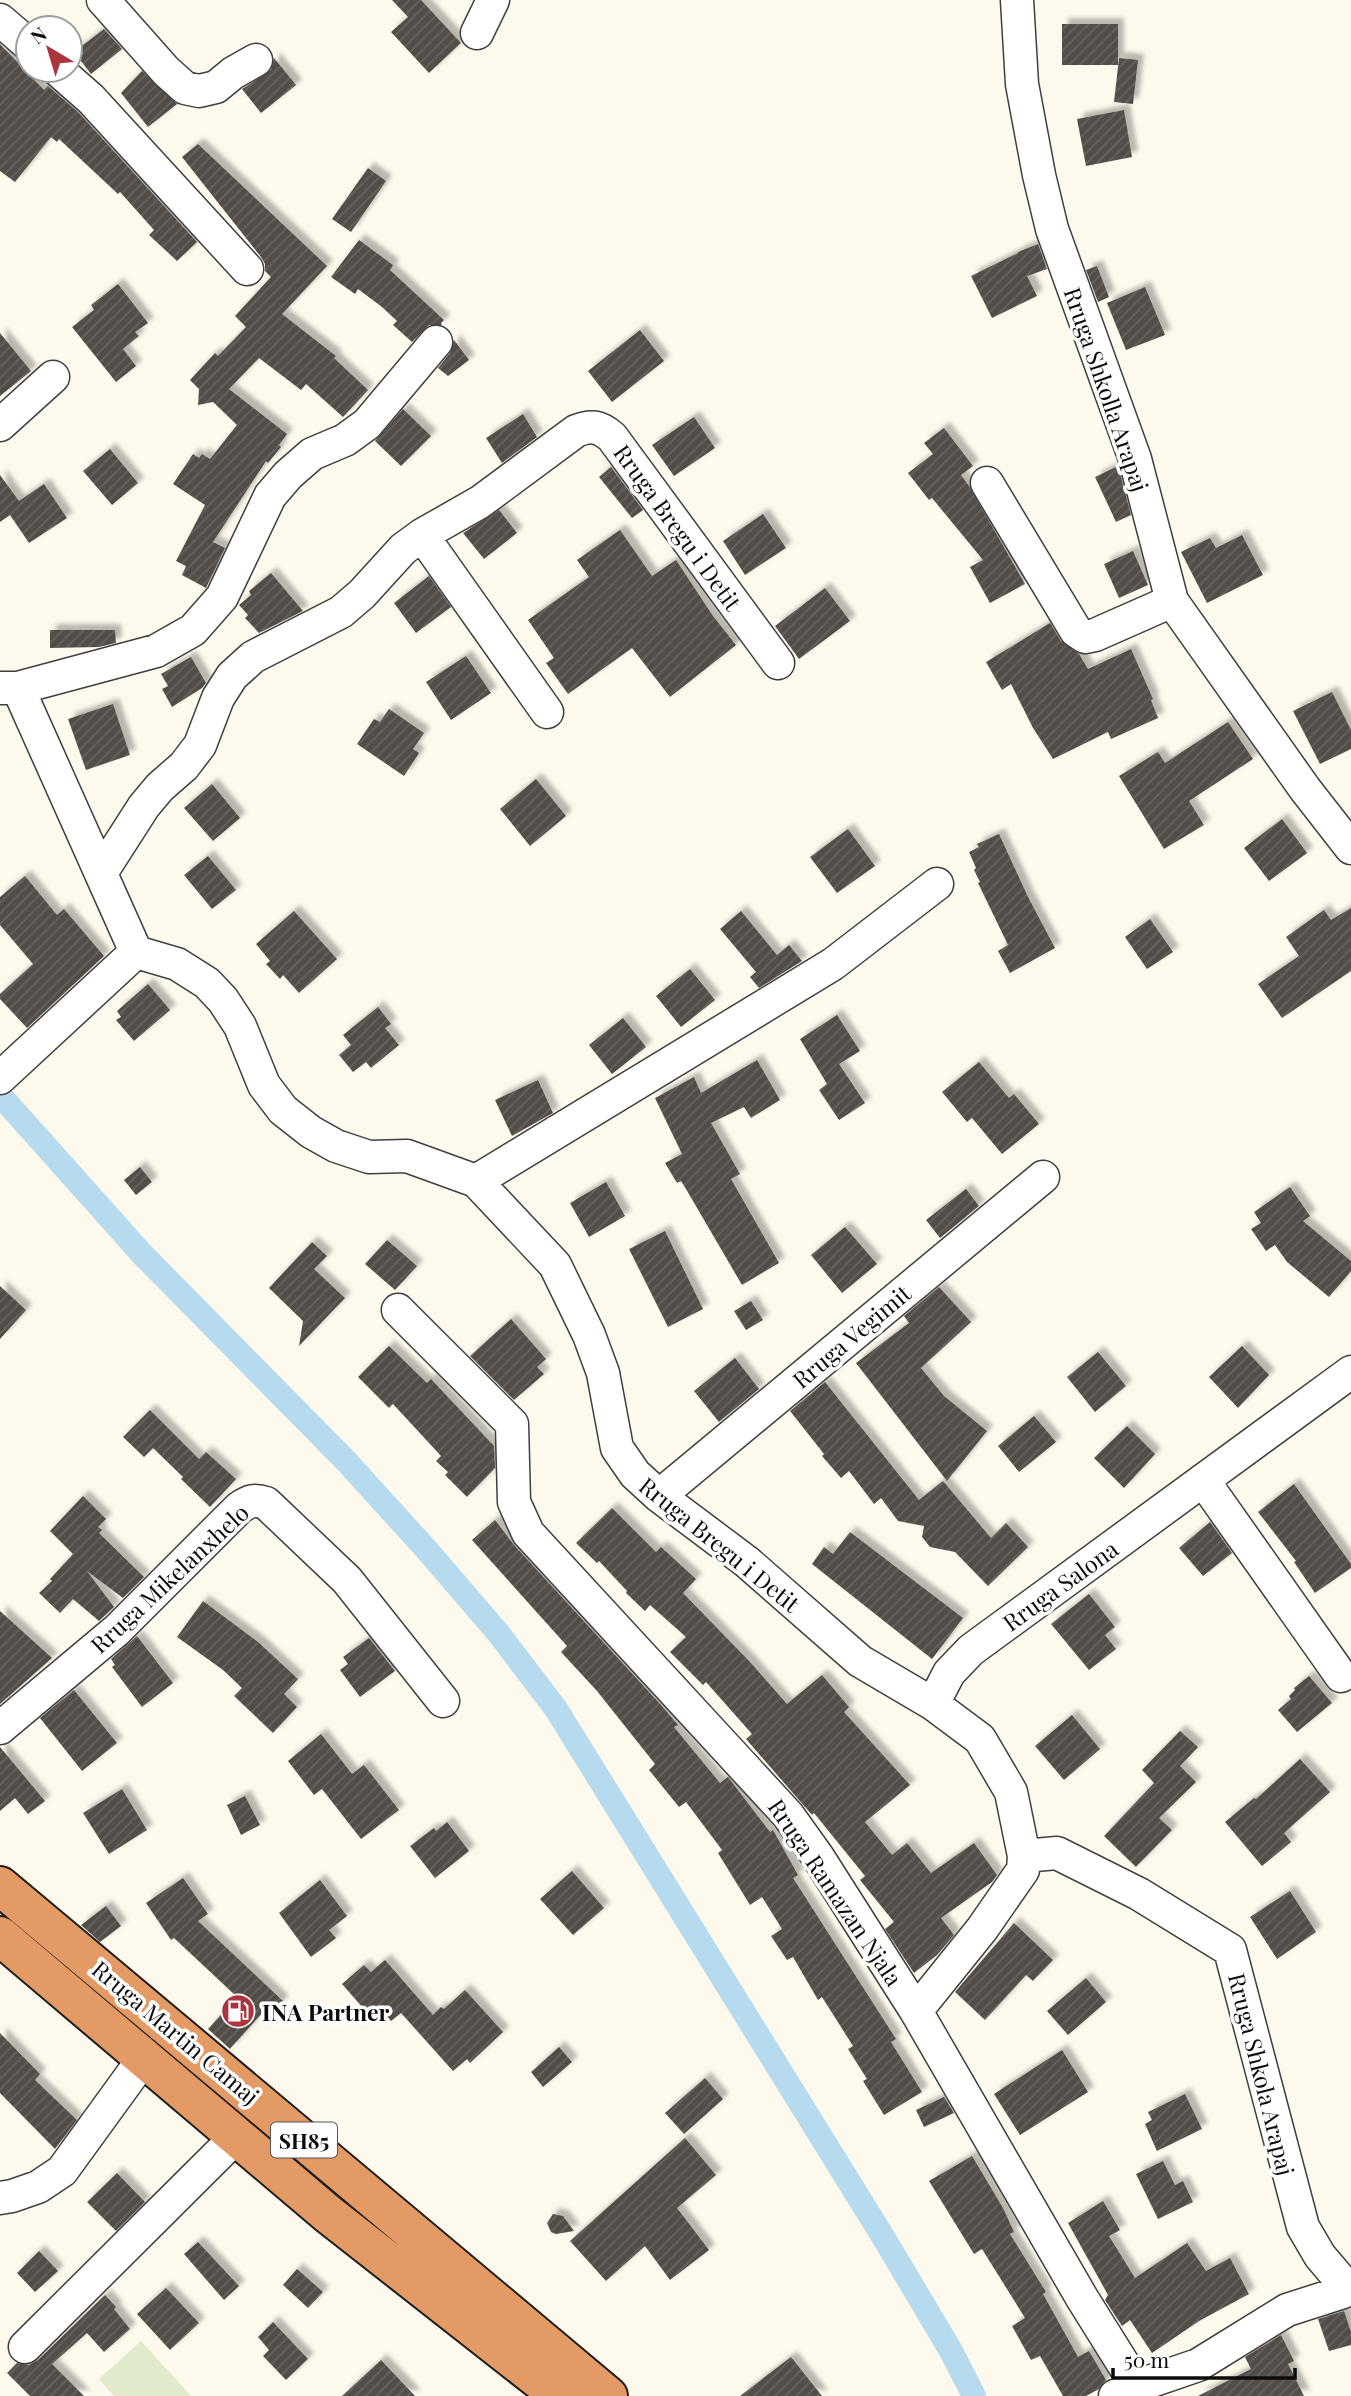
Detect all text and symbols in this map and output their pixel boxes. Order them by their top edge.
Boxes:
north arrow [14,14,84,84]
text: N [25,20,52,49]
street label: Rruga Shkolla Arapaj [1057,283,1157,495]
street label: Rruga Bregu i Detit [607,438,749,617]
street label: Rruga Vegimit [785,1277,917,1395]
street label: Rruga Bregu i Detit [633,1470,807,1619]
street label: Rruga Mikelanxhelo [83,1497,255,1659]
street label: Rruga Salona [996,1532,1124,1637]
street label: Rruga Ramazan Njala [762,1792,910,1992]
street label: Rruga Martin Camaj [86,1953,266,2111]
street label: Rruga Shkola Arapaj [1222,1970,1302,2178]
fuel station icon: INA Partner [219,1992,257,2030]
place label: INA Partner [262,1996,389,2027]
road number: SH85 [271,2122,337,2158]
scale bar [1113,2336,1295,2380]
text: 50 m [1124,2345,1170,2373]

